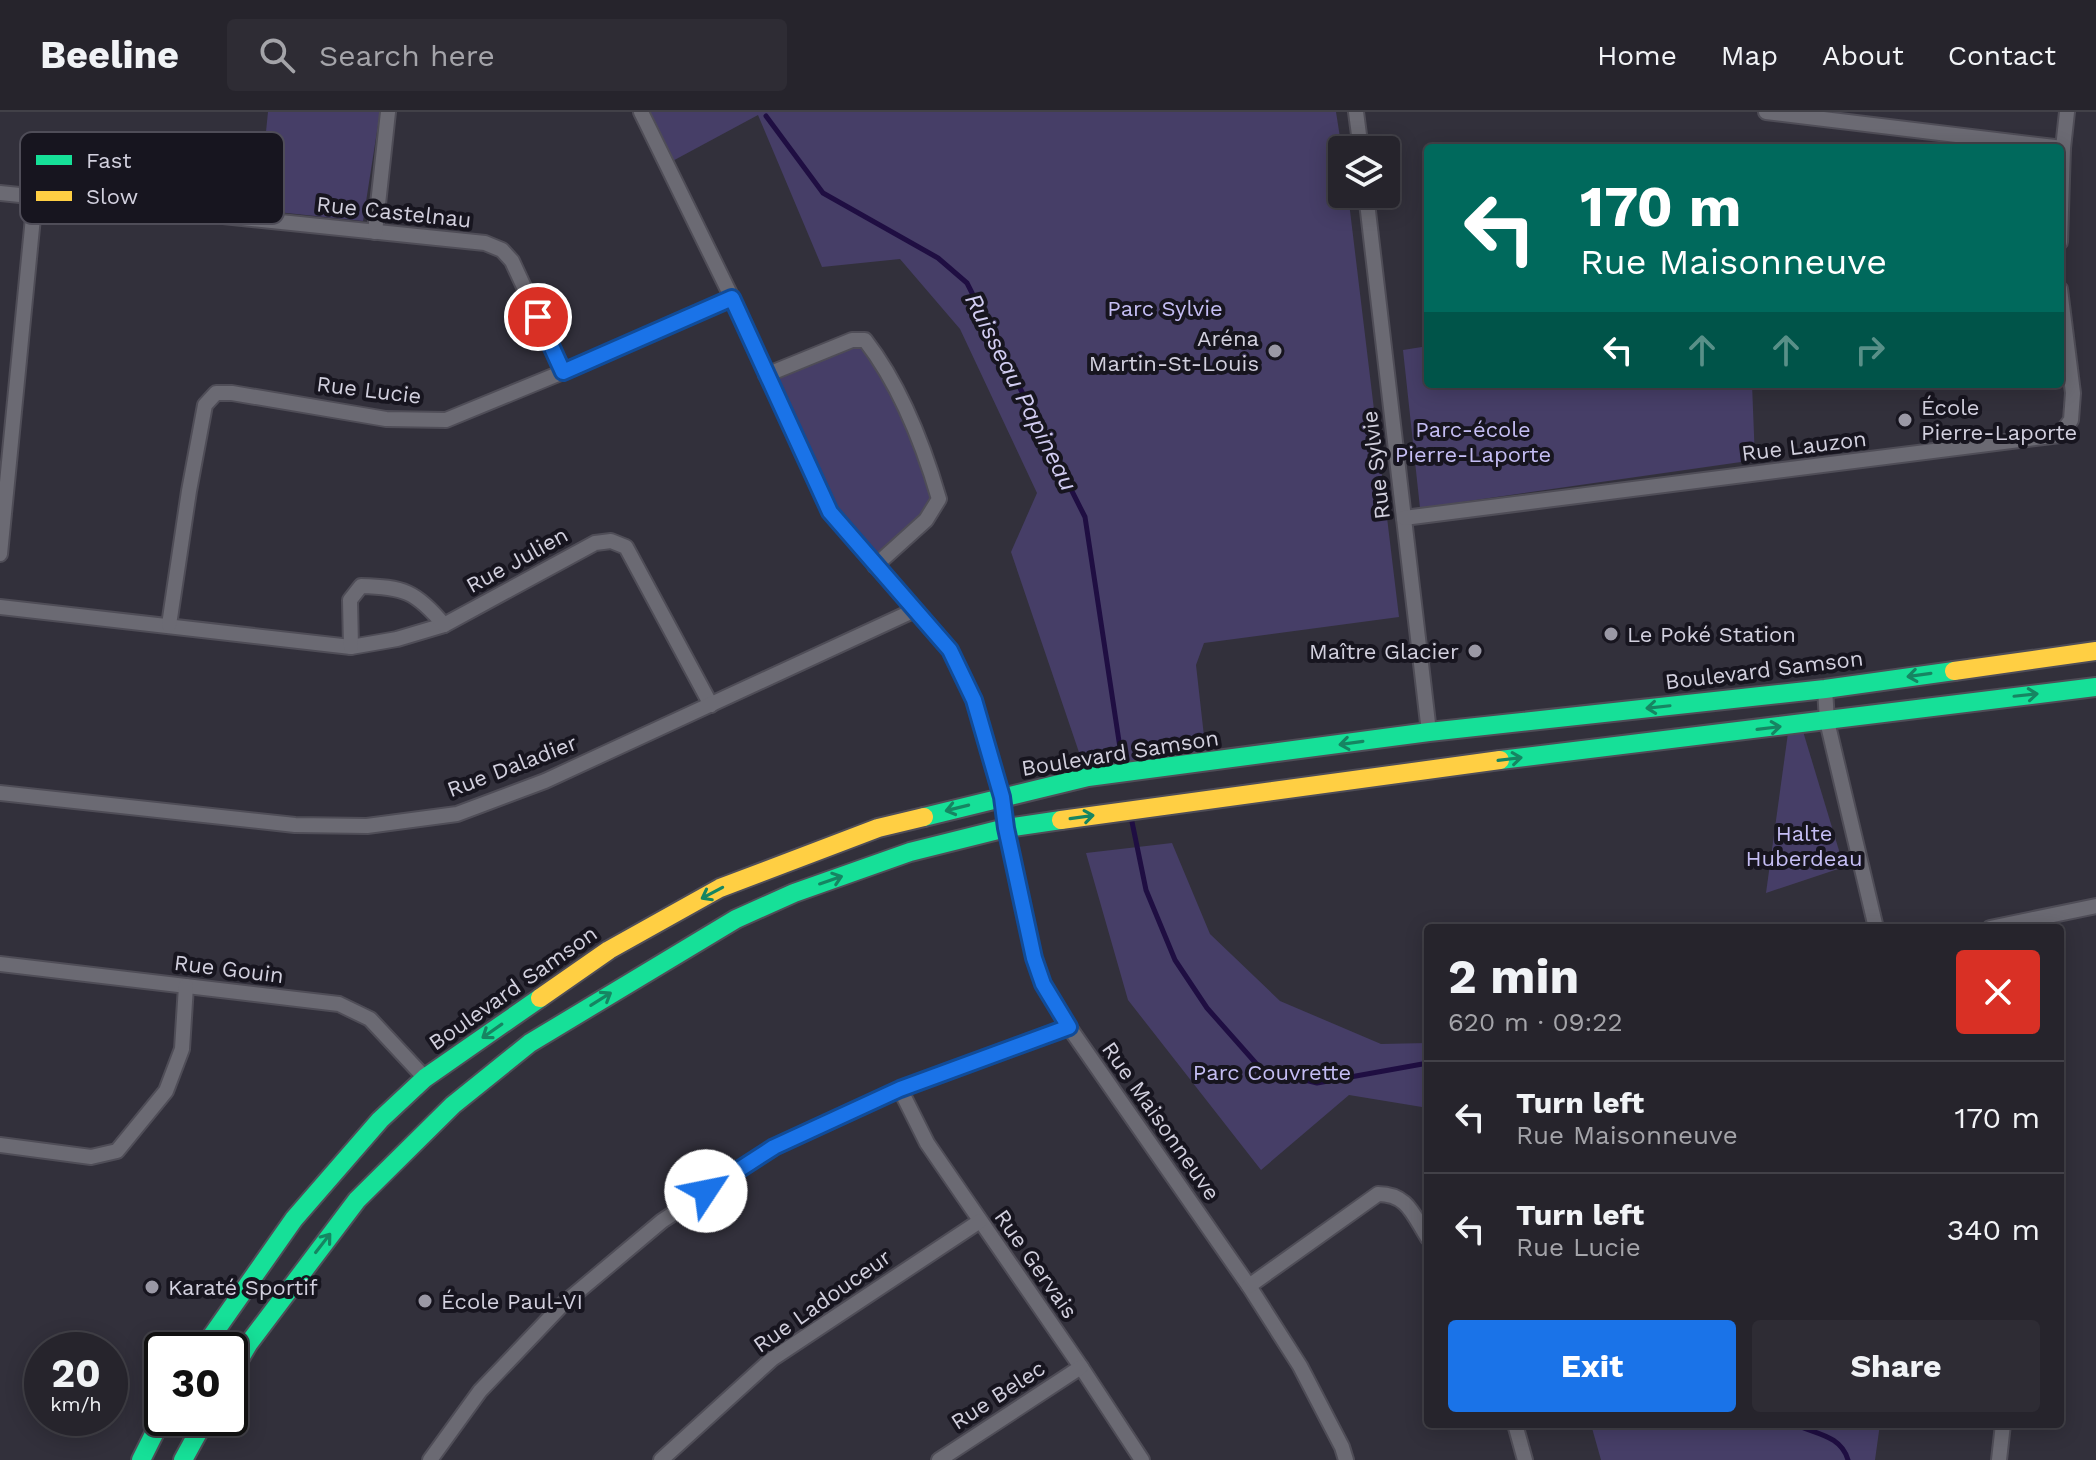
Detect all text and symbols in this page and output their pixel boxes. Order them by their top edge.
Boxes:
search box [227,19,787,91]
text: Beeline [40,33,179,77]
icon: search [255,33,299,77]
text: Search here [319,38,495,73]
text: Home [1597,39,1677,72]
text: Map [1721,39,1778,72]
text: About [1822,39,1904,72]
text: Contact [1948,39,2056,72]
legend [20,132,284,224]
map controls [1328,136,1400,208]
button: layers [1328,136,1400,208]
text: Fast [86,148,132,173]
text: 170 m [1580,174,1742,240]
icon: left [1448,176,1552,280]
text: Slow [86,184,138,209]
street label: Rue Castelnau [315,191,473,233]
text: Rue Maisonneuve [1580,241,1887,283]
pin [504,283,572,351]
water label: Ruisseau Papineau [959,289,1083,495]
icon: arrive [516,295,560,339]
park label: Parc Sylvie [1107,296,1223,321]
place label: Aréna Martin-St-Louis [1089,326,1259,376]
icon: left [1596,328,1640,372]
icon: ahead [1680,328,1724,372]
icon: ahead [1764,328,1808,372]
icon: right [1848,328,1892,372]
marker: Aréna Martin-St-Louis [1266,342,1284,360]
street label: Rue Lucie [315,371,423,409]
place label: École Pierre-Laporte [1921,395,2077,445]
street label: Rue Sylvie [1357,409,1395,521]
marker: École Pierre-Laporte [1896,411,1914,429]
park label: Parc-école Pierre-Laporte [1395,417,1551,467]
street label: Rue Lauzon [1740,426,1868,466]
street label: Rue Julien [462,522,572,598]
place label: Le Poké Station [1627,622,1796,647]
marker: Le Poké Station [1602,625,1620,643]
place label: Maître Glacier [1309,639,1459,664]
marker: Maître Glacier [1466,642,1484,660]
street label: Boulevard Samson [1663,645,1865,695]
one-way arrow [1907,668,1932,683]
one-way arrow [2013,687,2039,702]
one-way arrow [1645,699,1672,714]
one-way arrow [1755,720,1781,735]
street label: Boulevard Samson [1020,725,1220,781]
street label: Rue Daladier [444,730,580,802]
one-way arrow [1339,735,1365,750]
one-way arrow [1497,751,1522,766]
one-way arrow [945,801,971,816]
one-way arrow [1069,809,1095,824]
park label: Halte Huberdeau [1745,821,1863,871]
one-way arrow [818,872,843,886]
one-way arrow [701,885,724,901]
street label: Boulevard Samson [424,921,602,1055]
text: 2 min [1448,948,1579,1005]
street label: Rue Gouin [173,950,285,988]
button: close [1956,950,2040,1034]
one-way arrow [589,991,611,1007]
text: 620 m · 09:22 [1448,1007,1623,1037]
one-way arrow [482,1023,504,1039]
street label: Rue Maisonneuve [1097,1037,1225,1205]
park label: Parc Couvrette [1193,1060,1351,1085]
text: Turn left [1516,1085,1644,1120]
icon: left [1448,1095,1492,1139]
text: 170 m [1955,1100,2040,1135]
text: Rue Maisonneuve [1516,1120,1738,1150]
position arrow [664,1149,748,1233]
text: Turn left [1516,1197,1644,1232]
street label: Rue Gervais [989,1205,1083,1323]
icon: left [1448,1207,1492,1251]
text: 340 m [1947,1212,2040,1247]
text: Rue Lucie [1516,1232,1641,1262]
one-way arrow [314,1233,332,1254]
street label: Rue Ladouceur [749,1244,895,1358]
place label: Karaté Sportif [168,1275,318,1300]
marker: Karaté Sportif [143,1278,161,1296]
place label: École Paul-VI [441,1289,583,1314]
marker: École Paul-VI [416,1292,434,1310]
button: Exit [1448,1320,1736,1412]
button: Share [1752,1320,2040,1412]
speed limit sign: 30 [144,1332,248,1436]
text: 20 [51,1350,101,1397]
street label: Rue Belec [946,1355,1050,1435]
text: km/h [50,1392,102,1416]

